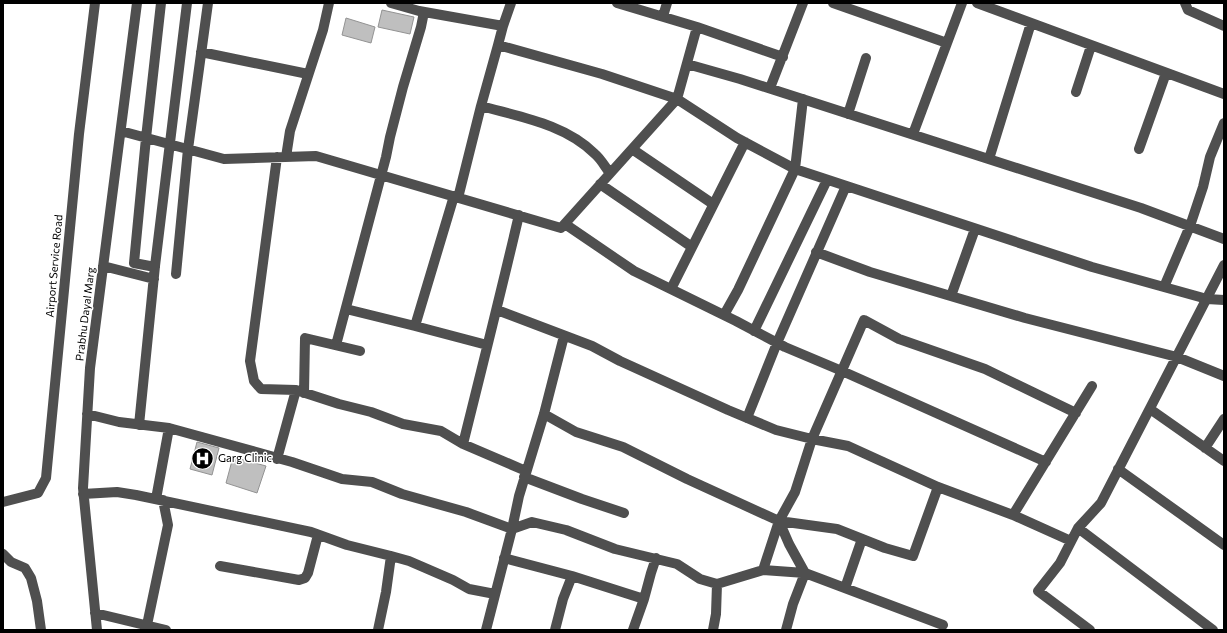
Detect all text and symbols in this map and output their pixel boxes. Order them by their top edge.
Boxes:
street label: Airport Service Road [43,214,64,318]
street label: Prabhu Dayal Marg [72,266,97,362]
hospital icon: Garg Clinic [190,445,216,471]
place label: Garg Clinic [218,451,272,464]

